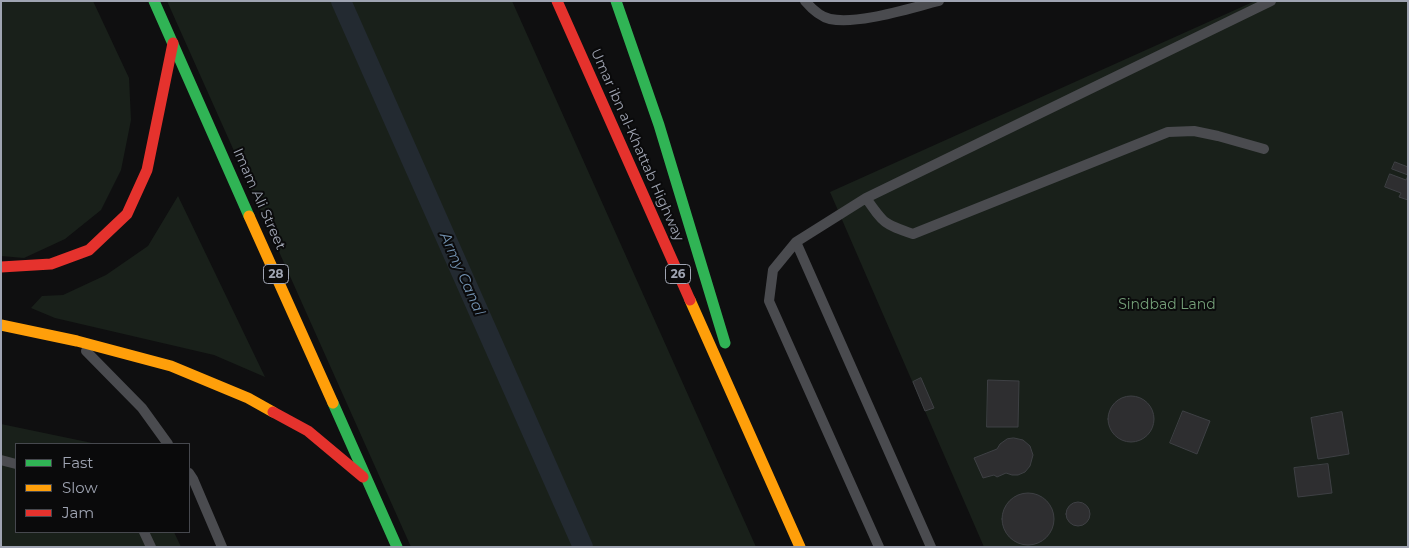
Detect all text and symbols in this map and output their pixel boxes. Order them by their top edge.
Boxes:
street label: Umar ibn al-Khattab Highway [587,46,687,244]
street label: Imam Ali Street [229,146,289,252]
water label: Army Canal [436,230,488,318]
road number: 28 [264,264,288,284]
road number: 26 [666,264,690,284]
park label: Sindbad Land [1118,297,1216,313]
legend [15,443,190,533]
text: Fast [62,453,93,472]
text: Slow [62,478,98,497]
text: Jam [62,503,94,522]

